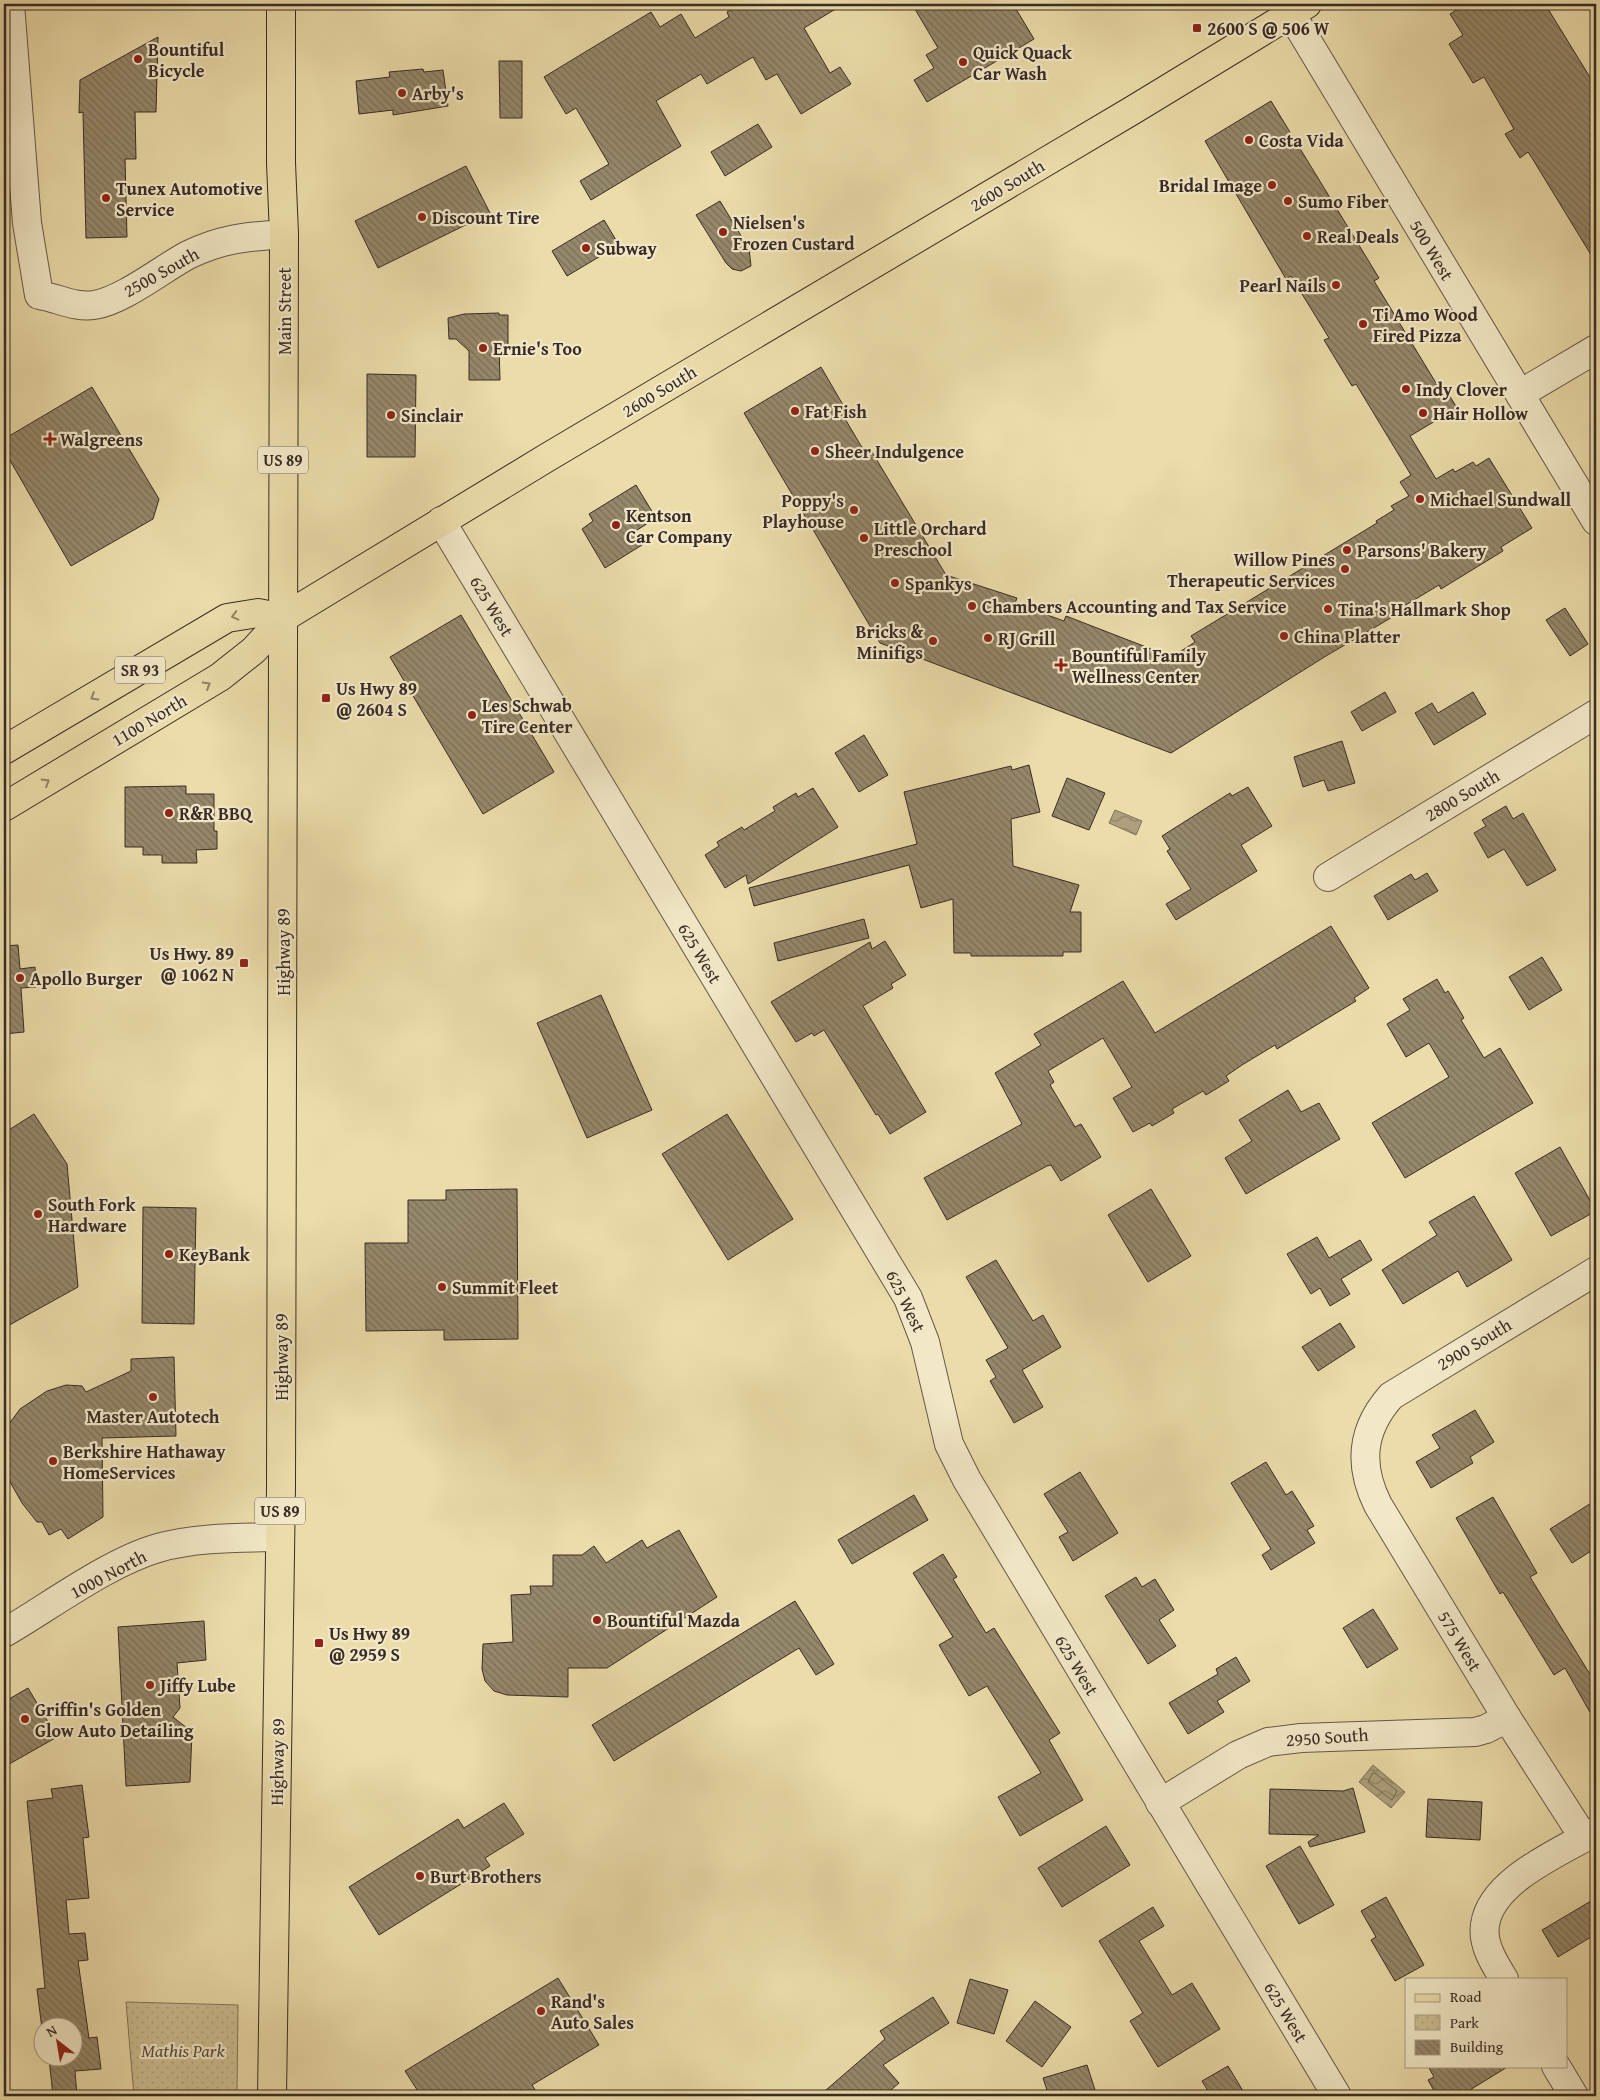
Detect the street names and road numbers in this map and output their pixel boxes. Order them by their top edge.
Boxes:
street label: 2600 South [965,152,1049,218]
street label: 500 West [1403,215,1461,286]
street label: 2500 South [118,240,204,304]
street label: Main Street [271,266,298,355]
street label: 2600 South [617,358,701,424]
road number: US 89 [258,446,308,474]
street label: 625 West [463,571,521,642]
road number: SR 93 [115,656,165,684]
street label: 1100 North [106,687,192,753]
street label: 2800 South [1420,762,1504,828]
street label: Highway 89 [270,908,297,996]
street label: 625 West [671,918,729,989]
street label: 625 West [879,1265,933,1337]
street label: 2900 South [1432,1311,1516,1377]
street label: Highway 89 [268,1313,295,1401]
road number: US 89 [255,1498,305,1524]
street label: 1000 North [65,1542,151,1606]
street label: 575 West [1431,1606,1489,1677]
street label: 625 West [1048,1630,1106,1701]
street label: Highway 89 [263,1718,291,1806]
street label: 2950 South [1285,1721,1369,1753]
street label: 625 West [1257,1977,1315,2048]

